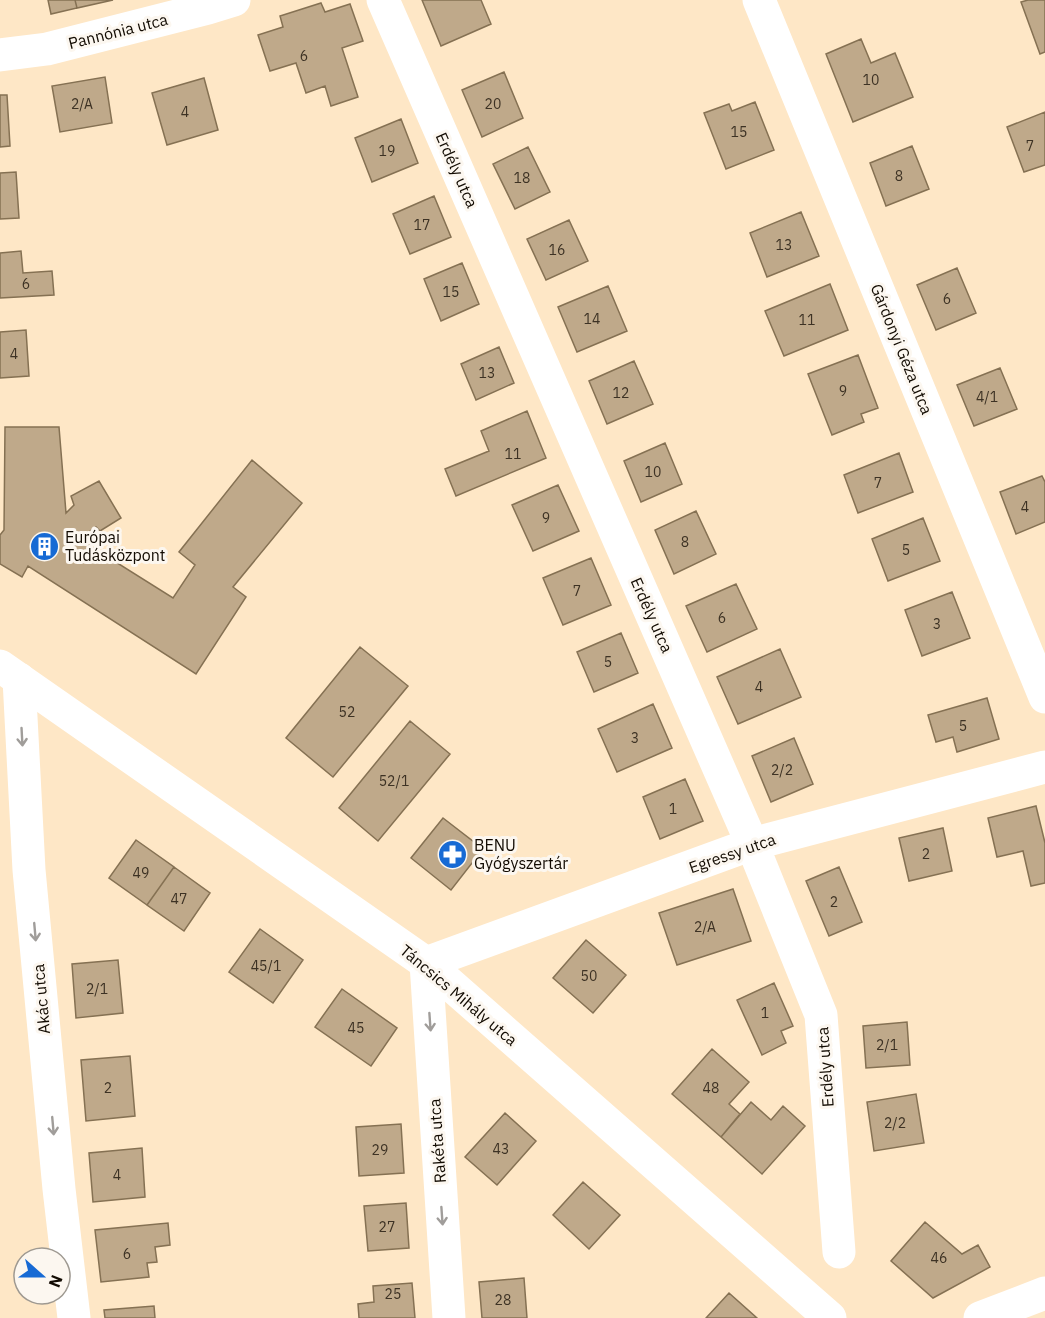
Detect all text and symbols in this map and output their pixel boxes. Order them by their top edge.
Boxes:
street label: Pannónia utca [66,9,170,53]
house number: 6 [300,47,308,65]
house number: 10 [863,71,879,89]
house number: 2/A [71,95,93,113]
house number: 20 [485,95,501,113]
house number: 4 [181,103,189,121]
house number: 15 [731,123,747,141]
street label: Erdély utca [432,129,483,211]
house number: 7 [1026,137,1034,155]
house number: 19 [379,142,395,160]
house number: 8 [895,167,903,185]
house number: 18 [514,169,530,187]
house number: 17 [414,216,430,234]
house number: 13 [776,236,792,254]
house number: 16 [549,241,565,259]
house number: 6 [22,275,30,293]
street label: Gárdonyi Géza utca [867,281,938,418]
house number: 15 [443,283,459,301]
house number: 6 [943,290,951,308]
house number: 14 [584,310,600,328]
house number: 11 [799,311,815,329]
house number: 4 [10,345,18,363]
house number: 13 [479,364,495,382]
house number: 9 [839,382,847,400]
house number: 12 [613,384,629,402]
house number: 4/1 [976,388,998,406]
house number: 11 [505,445,521,463]
house number: 10 [645,463,661,481]
house number: 7 [874,474,882,492]
house number: 4 [1021,498,1029,516]
house number: 9 [542,509,550,527]
place label: Európai Tudásközpont [65,527,165,565]
building icon: Európai Tudásközpont [28,530,60,562]
house number: 8 [681,533,689,551]
house number: 5 [902,541,910,559]
street label: Erdély utca [627,574,678,656]
house number: 7 [573,582,581,600]
house number: 6 [718,609,726,627]
house number: 3 [933,615,941,633]
house number: 5 [604,653,612,671]
house number: 4 [755,678,763,696]
house number: 52 [339,703,355,721]
house number: 5 [959,717,967,735]
one-way arrow [16,727,27,747]
house number: 3 [631,729,639,747]
house number: 2/2 [771,761,793,779]
house number: 52/1 [379,772,409,790]
house number: 1 [669,800,677,818]
street label: Egressy utca [686,829,778,877]
place label: BENU Gyógyszertár [474,835,568,873]
pharmacy icon: BENU Gyógyszertár [437,838,469,870]
house number: 2 [922,845,930,863]
house number: 49 [133,864,149,882]
house number: 47 [171,890,187,908]
house number: 2 [830,893,838,911]
house number: 2/A [694,918,716,936]
one-way arrow [30,922,41,941]
street label: Táncsics Mihály utca [396,940,522,1050]
house number: 45/1 [251,957,281,975]
street label: Akác utca [28,963,54,1035]
house number: 50 [581,967,597,985]
house number: 2/1 [86,980,108,998]
house number: 1 [761,1004,769,1022]
one-way arrow [424,1011,435,1031]
house number: 45 [348,1019,364,1037]
street label: Erdély utca [812,1026,838,1108]
house number: 2/1 [876,1036,898,1054]
house number: 2 [104,1079,112,1097]
house number: 48 [703,1079,719,1097]
street label: Rakéta utca [424,1098,450,1184]
house number: 2/2 [884,1114,906,1132]
one-way arrow [48,1116,59,1136]
house number: 43 [493,1140,509,1158]
house number: 29 [372,1141,388,1159]
house number: 4 [113,1166,121,1184]
one-way arrow [437,1206,448,1226]
house number: 27 [379,1218,395,1236]
house number: 6 [123,1245,131,1263]
north arrow [12,1246,72,1306]
house number: 46 [931,1249,947,1267]
text: N [45,1272,67,1290]
house number: 25 [385,1285,401,1303]
house number: 28 [495,1291,511,1309]

